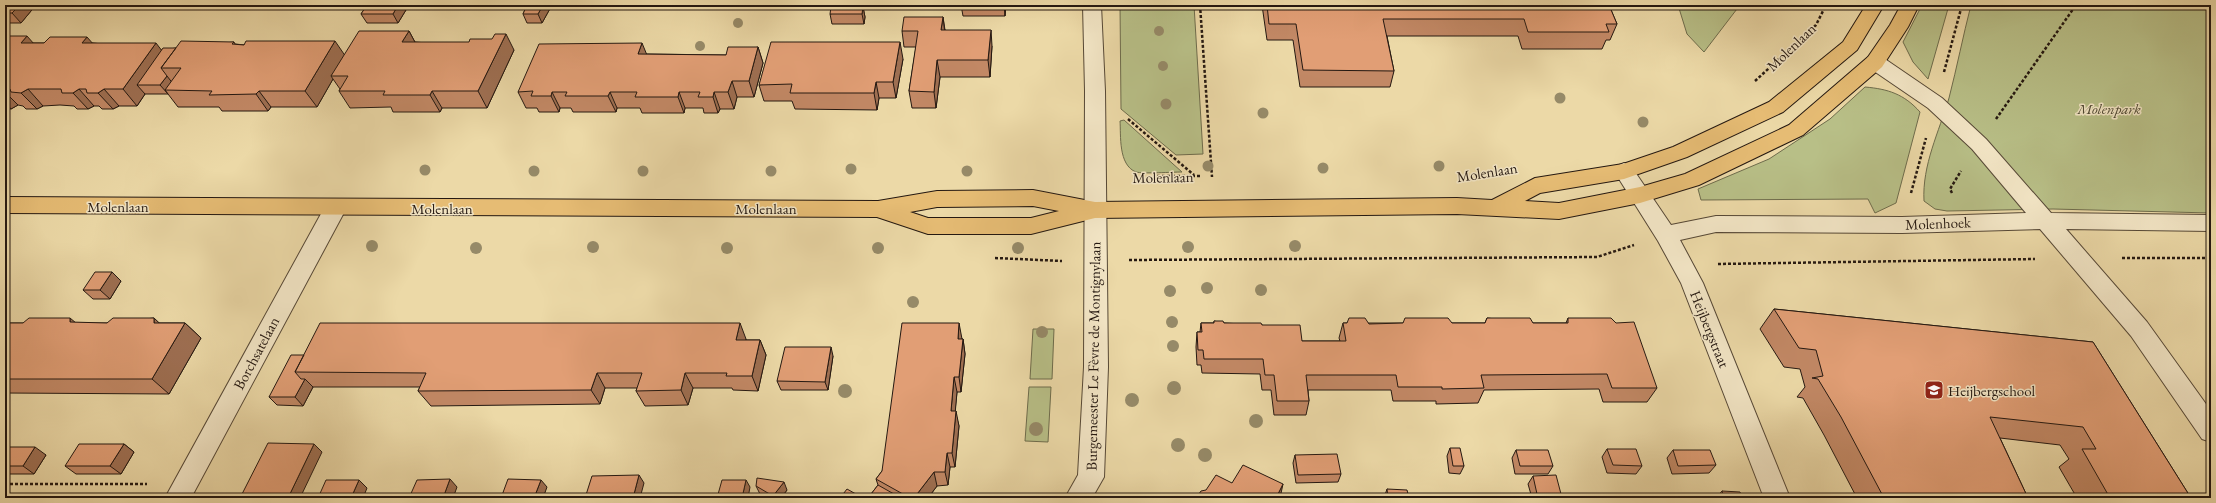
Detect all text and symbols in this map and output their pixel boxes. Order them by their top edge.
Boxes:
street label: Molenlaan [1762,19,1820,75]
park label: Molenpark [2076,99,2141,118]
street label: Molenlaan [1455,158,1519,186]
street label: Molenlaan [1132,167,1194,187]
street label: Molenlaan [87,197,149,216]
street label: Molenlaan [411,199,473,218]
street label: Molenlaan [735,199,797,218]
street label: Molenhoek [1905,212,1972,234]
street label: Burgemeester Le Fèvre de Montignylaan [1082,241,1104,471]
street label: Heijbergstraat [1686,288,1734,371]
street label: Borchsatelaan [229,313,283,393]
school or university icon: Heijbergschool [1923,379,1945,401]
place label: Heijbergschool [1948,381,2035,400]

